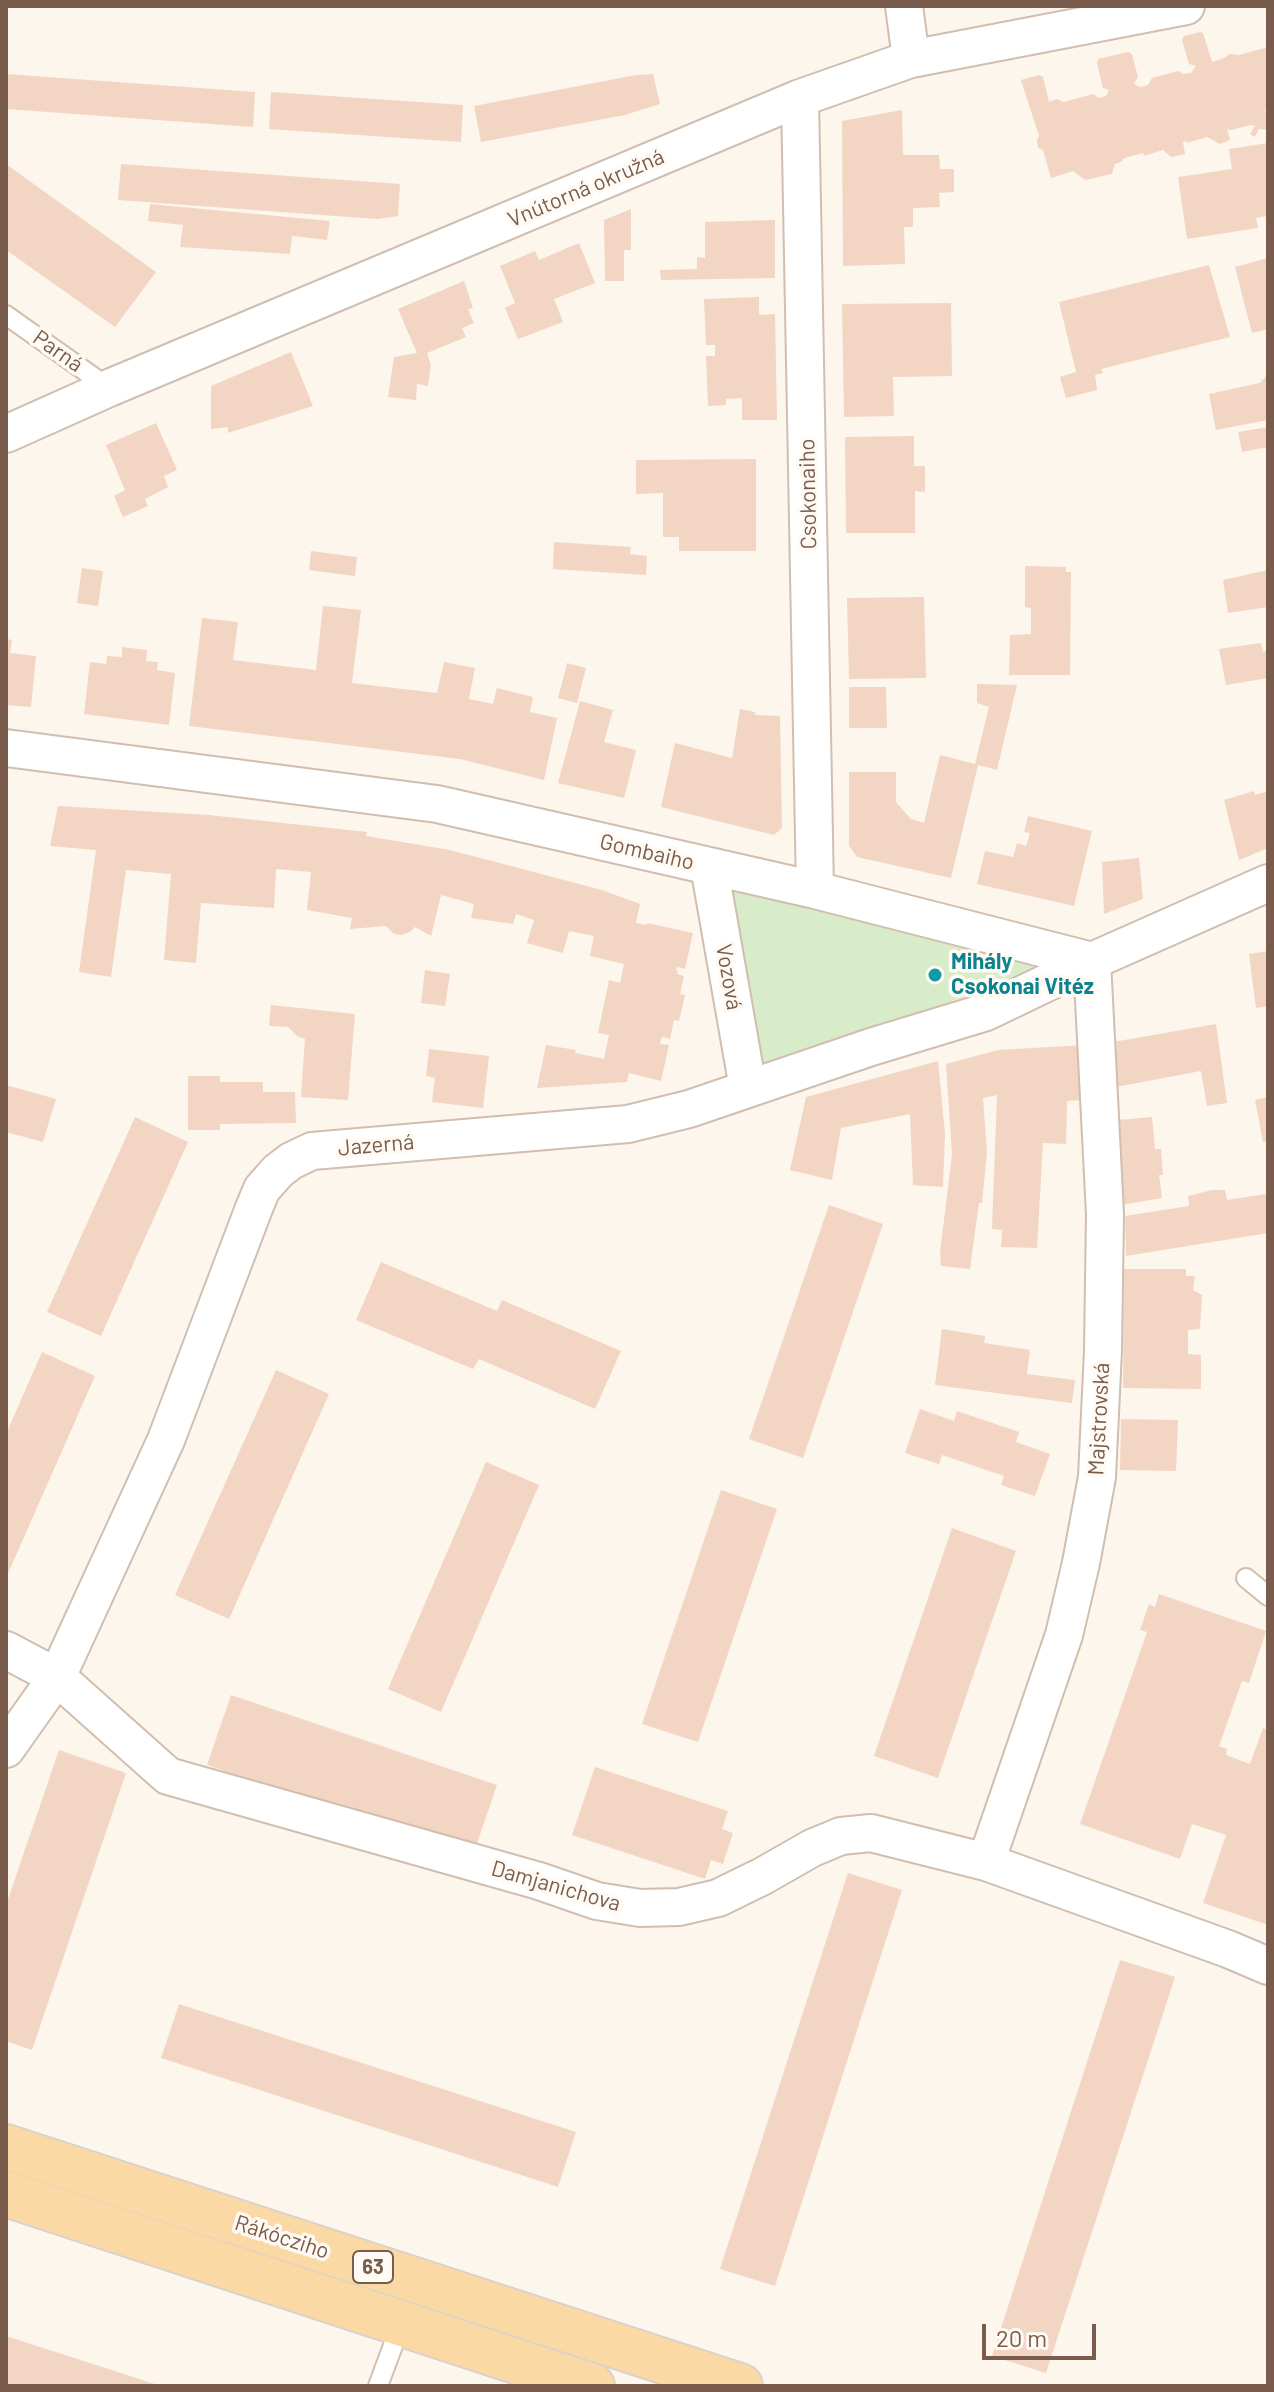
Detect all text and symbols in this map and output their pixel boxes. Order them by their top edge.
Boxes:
street label: Vnútorná okružná [504,143,668,233]
street label: Parná [28,324,88,378]
street label: Csokonaiho [794,438,822,550]
street label: Gombaiho [597,828,697,876]
street label: Vozová [710,942,748,1012]
place label: Mihály Csokonai Vitéz [951,949,1094,1000]
marker: Mihály Csokonai Vitéz [926,966,944,984]
street label: Jazerná [337,1129,415,1161]
street label: Majstrovská [1083,1362,1115,1476]
street label: Damjanichova [488,1855,624,1917]
street label: Rákócziho [231,2209,333,2265]
road number: 63 [353,2251,393,2283]
scale bar [986,2308,1100,2358]
text: 20 m [996,2323,1047,2352]

